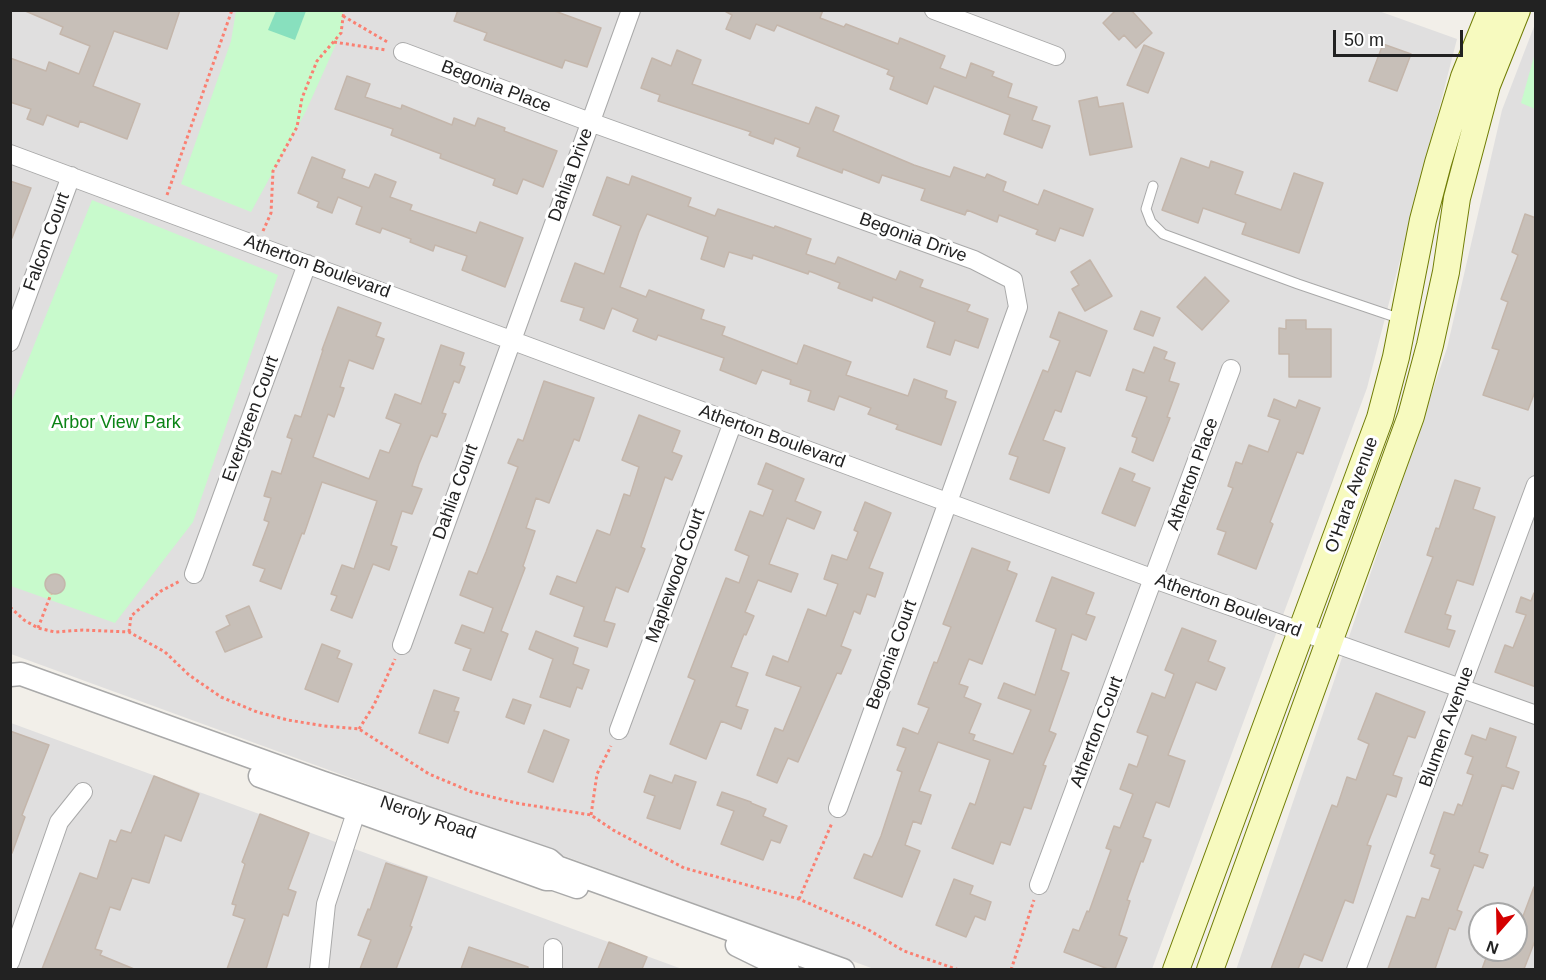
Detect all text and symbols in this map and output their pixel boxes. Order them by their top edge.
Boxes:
scale bar [1336,18,1466,56]
text: 50 m [1344,30,1384,50]
street label: Begonia Place [438,56,554,118]
street label: Dahlia Drive [544,125,598,225]
street label: Falcon Court [19,190,75,294]
street label: Begonia Drive [856,209,970,267]
street label: Atherton Boulevard [241,230,393,304]
street label: Evergreen Court [218,353,284,485]
street label: Atherton Boulevard [696,400,848,474]
park label: Arbor View Park [51,412,181,434]
street label: Atherton Place [1163,415,1223,533]
street label: O'Hara Avenue [1321,434,1383,556]
street label: Dahlia Court [429,441,483,543]
street label: Maplewood Court [642,506,710,646]
street label: Atherton Boulevard [1152,569,1304,643]
street label: Begonia Court [862,597,922,713]
street label: Blumen Avenue [1415,664,1479,790]
street label: Atherton Court [1066,673,1128,791]
street label: Neroly Road [377,792,479,844]
north arrow [1468,902,1528,962]
text: N [1484,938,1501,957]

